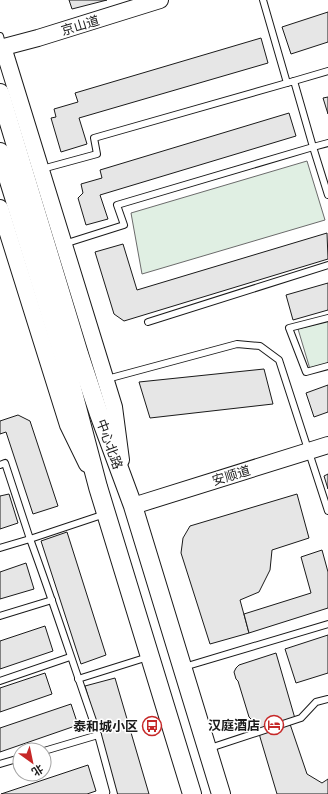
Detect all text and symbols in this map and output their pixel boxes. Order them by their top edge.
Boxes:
street label: 京山道 [59,11,101,39]
street label: 中心北路 [93,416,127,472]
street label: 安顺道 [210,461,252,489]
hotel icon: 汉庭酒店 [263,714,285,736]
bus stop icon: 泰和城小区 [141,715,163,737]
place label: 汉庭酒店 [208,716,260,734]
place label: 泰和城小区 [73,717,138,735]
north arrow [12,742,52,782]
text: 北 [29,762,46,780]

